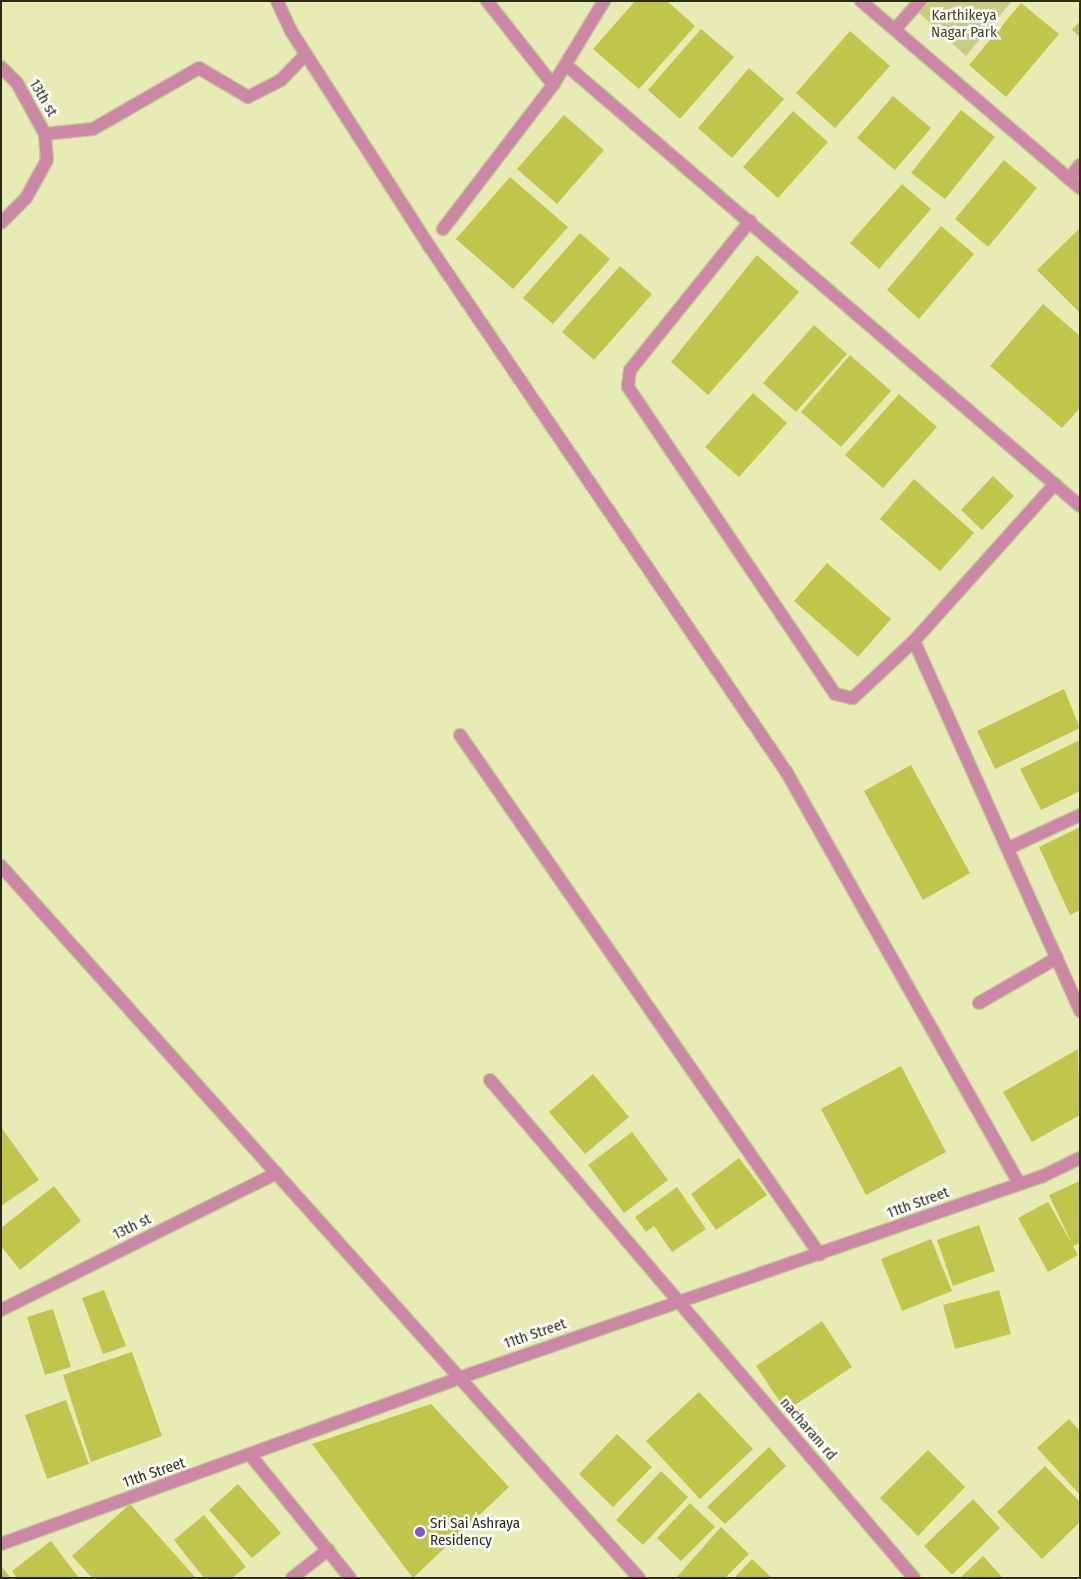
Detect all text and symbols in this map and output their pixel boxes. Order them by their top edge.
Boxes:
park label: Karthikeya Nagar Park [931,6,997,41]
street label: 13th st [25,76,61,120]
street label: 11th Street [885,1183,951,1223]
street label: 13th st [110,1210,154,1244]
street label: 11th Street [501,1315,569,1353]
street label: nacharam rd [776,1394,840,1464]
street label: 11th Street [120,1454,188,1492]
place label: Sri Sai Ashraya Residency [430,1514,520,1549]
marker: Sri Sai Ashraya Residency [414,1526,426,1538]

